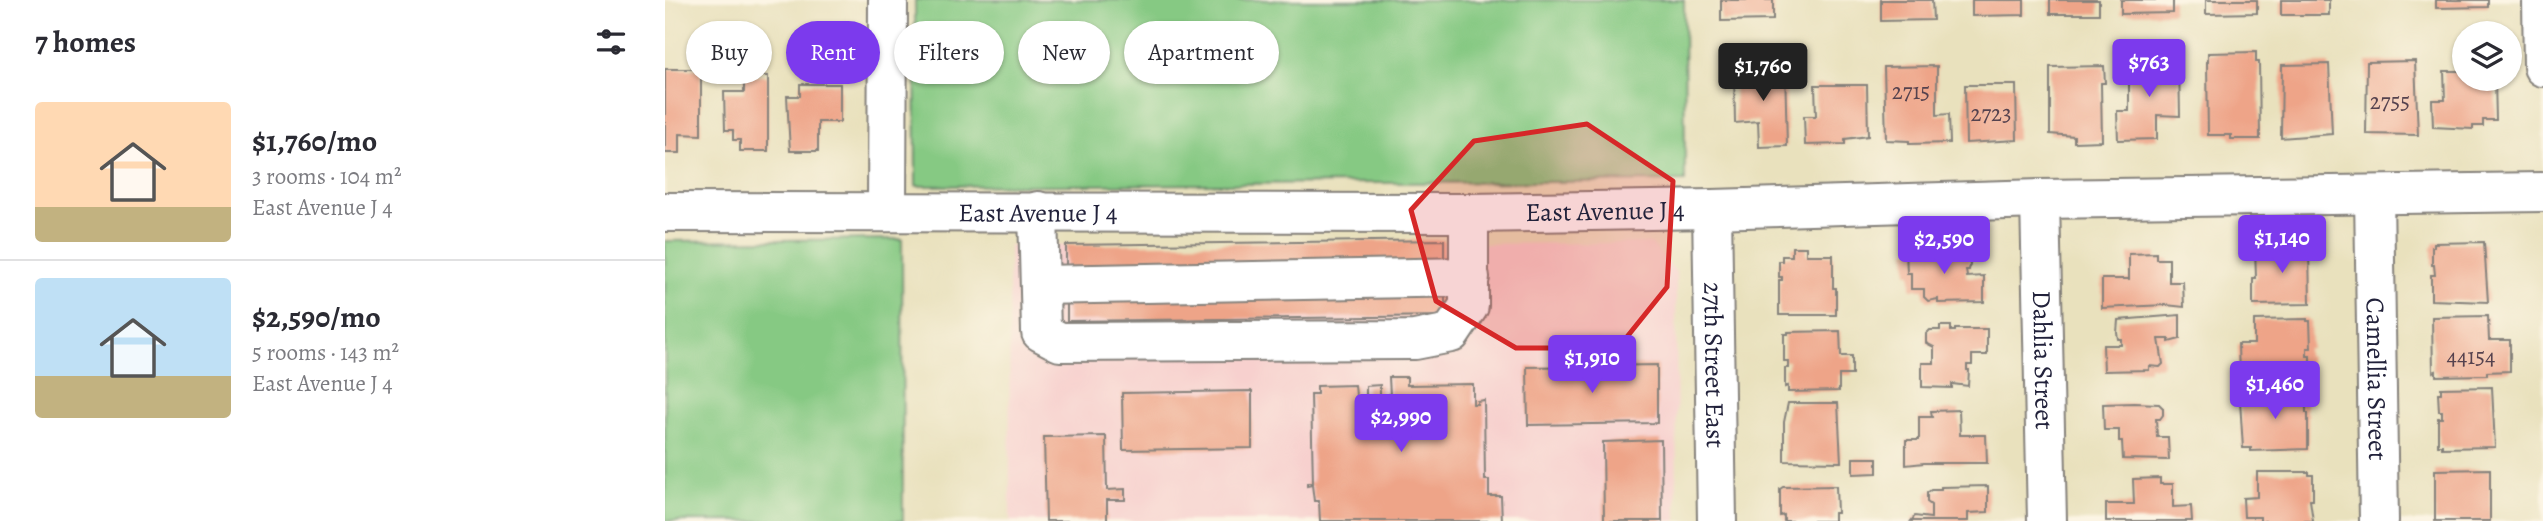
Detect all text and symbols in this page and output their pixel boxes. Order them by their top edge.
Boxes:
chip: Buy [686,21,772,84]
chip: Rent [786,21,880,84]
chip: Filters [894,21,1004,84]
chip: New [1018,21,1110,84]
chip: Apartment [1124,21,1279,84]
map controls [2452,21,2522,91]
button: layers [2452,21,2522,91]
text: 7 homes [35,22,136,62]
icon: filters [592,23,630,61]
pin: $763 [2108,40,2190,99]
pin: $1,760 [1706,43,1820,103]
text: $763 [2128,46,2170,77]
text: $1,760 [1734,50,1792,81]
house number: 2715 [1892,76,1930,107]
house number: 2755 [2370,86,2410,117]
house number: 2723 [1970,98,2012,129]
text: $1,760/mo [252,121,377,161]
icon: home [91,130,175,214]
text: 3 rooms · 104 m² [252,161,401,192]
text: East Avenue J 4 [252,192,393,223]
street label: East Avenue J 4 [1525,192,1685,230]
street label: East Avenue J 4 [958,195,1118,231]
pin: $2,590 [1887,216,2001,276]
pin: $1,140 [2225,216,2339,275]
text: $1,140 [2254,222,2310,253]
text: $2,590 [1914,223,1974,254]
street label: 27th Street East [1695,282,1733,449]
street label: Dahlia Street [2024,290,2062,430]
text: $2,590/mo [252,297,381,337]
street label: Camellia Street [2358,297,2395,461]
icon: home [91,306,175,390]
pin: $1,910 [1535,336,1649,395]
text: 5 rooms · 143 m² [252,337,399,368]
house number: 44154 [2446,341,2496,372]
text: $1,910 [1564,342,1620,373]
pin: $1,460 [2218,362,2332,421]
text: East Avenue J 4 [252,368,393,399]
text: $1,460 [2246,368,2304,399]
pin: $2,990 [1344,394,1458,454]
text: $2,990 [1371,401,1431,432]

